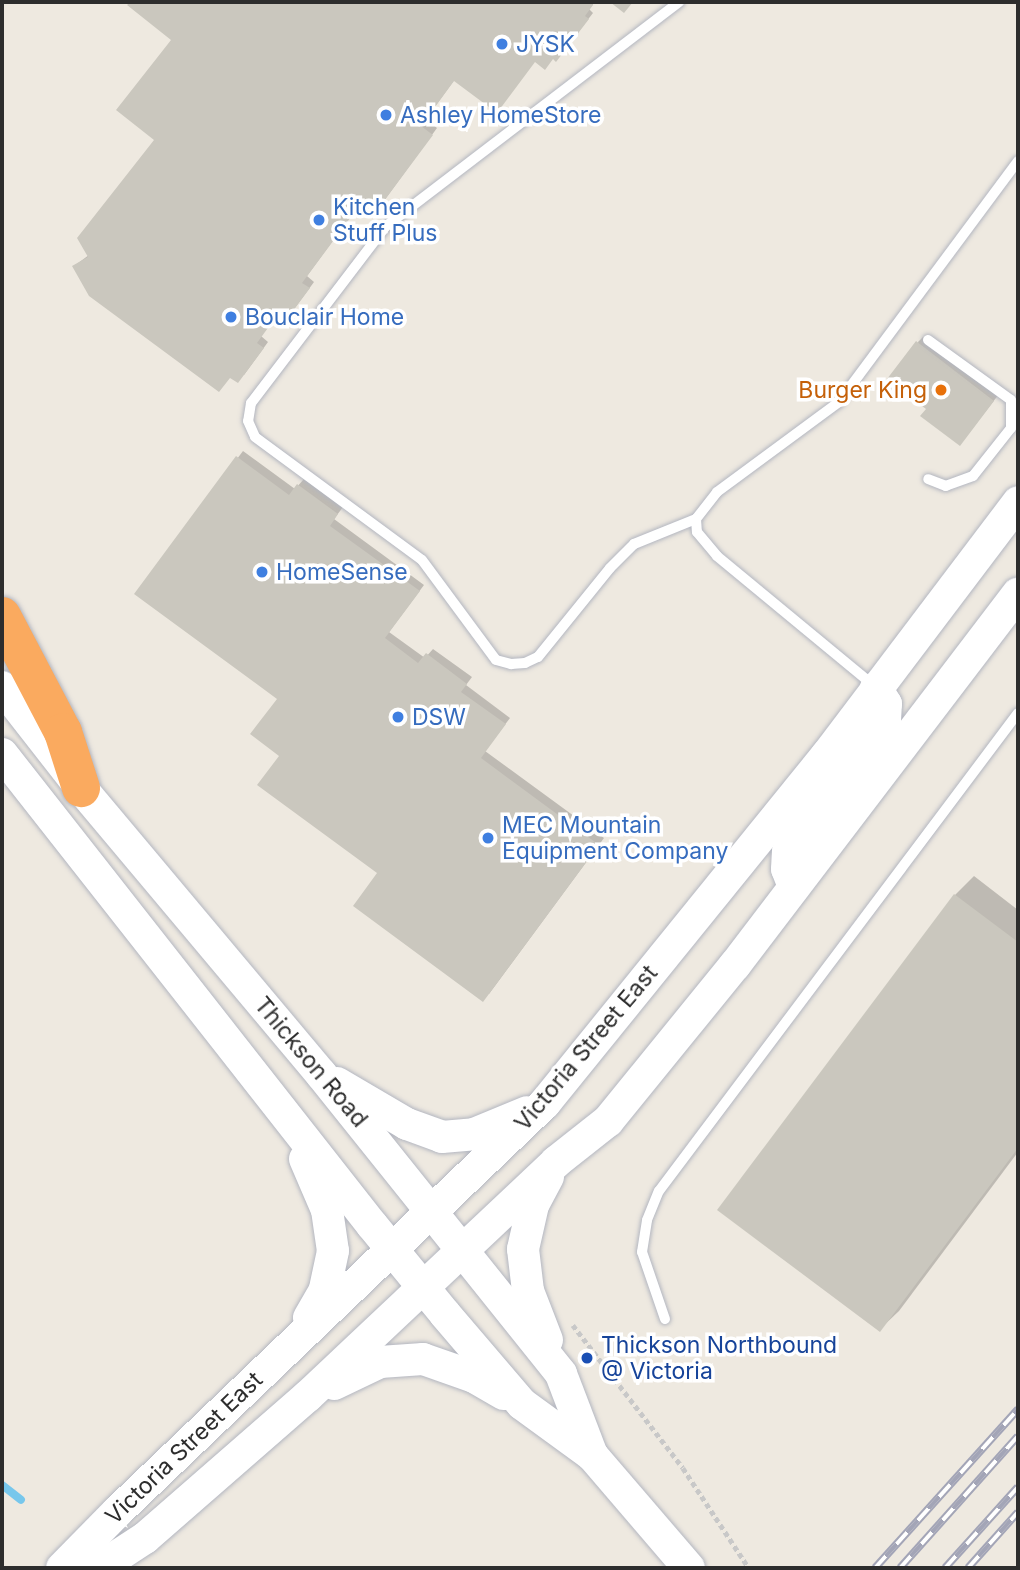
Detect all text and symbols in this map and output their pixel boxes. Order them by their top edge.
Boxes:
place label: JYSK [516,30,575,58]
marker: JYSK [494,36,510,52]
place label: Ashley HomeStore [400,101,602,129]
marker: Ashley HomeStore [378,107,394,123]
place label: Kitchen Stuff Plus [333,193,437,247]
marker: Kitchen Stuff Plus [311,212,327,228]
place label: Bouclair Home [245,303,404,331]
marker: Bouclair Home [223,309,239,325]
place label: Burger King [798,376,927,404]
marker: Burger King [933,382,949,398]
place label: HomeSense [276,558,408,586]
marker: HomeSense [254,564,270,580]
place label: DSW [412,703,466,731]
marker: DSW [390,709,406,725]
place label: MEC Mountain Equipment Company [502,811,728,865]
marker: MEC Mountain Equipment Company [480,830,496,846]
street label: Victoria Street East [509,960,663,1136]
street label: Thickson Road [249,991,373,1133]
place label: Thickson Northbound @ Victoria [601,1331,837,1385]
marker: Thickson Northbound @ Victoria [579,1350,595,1366]
street label: Victoria Street East [100,1366,268,1530]

